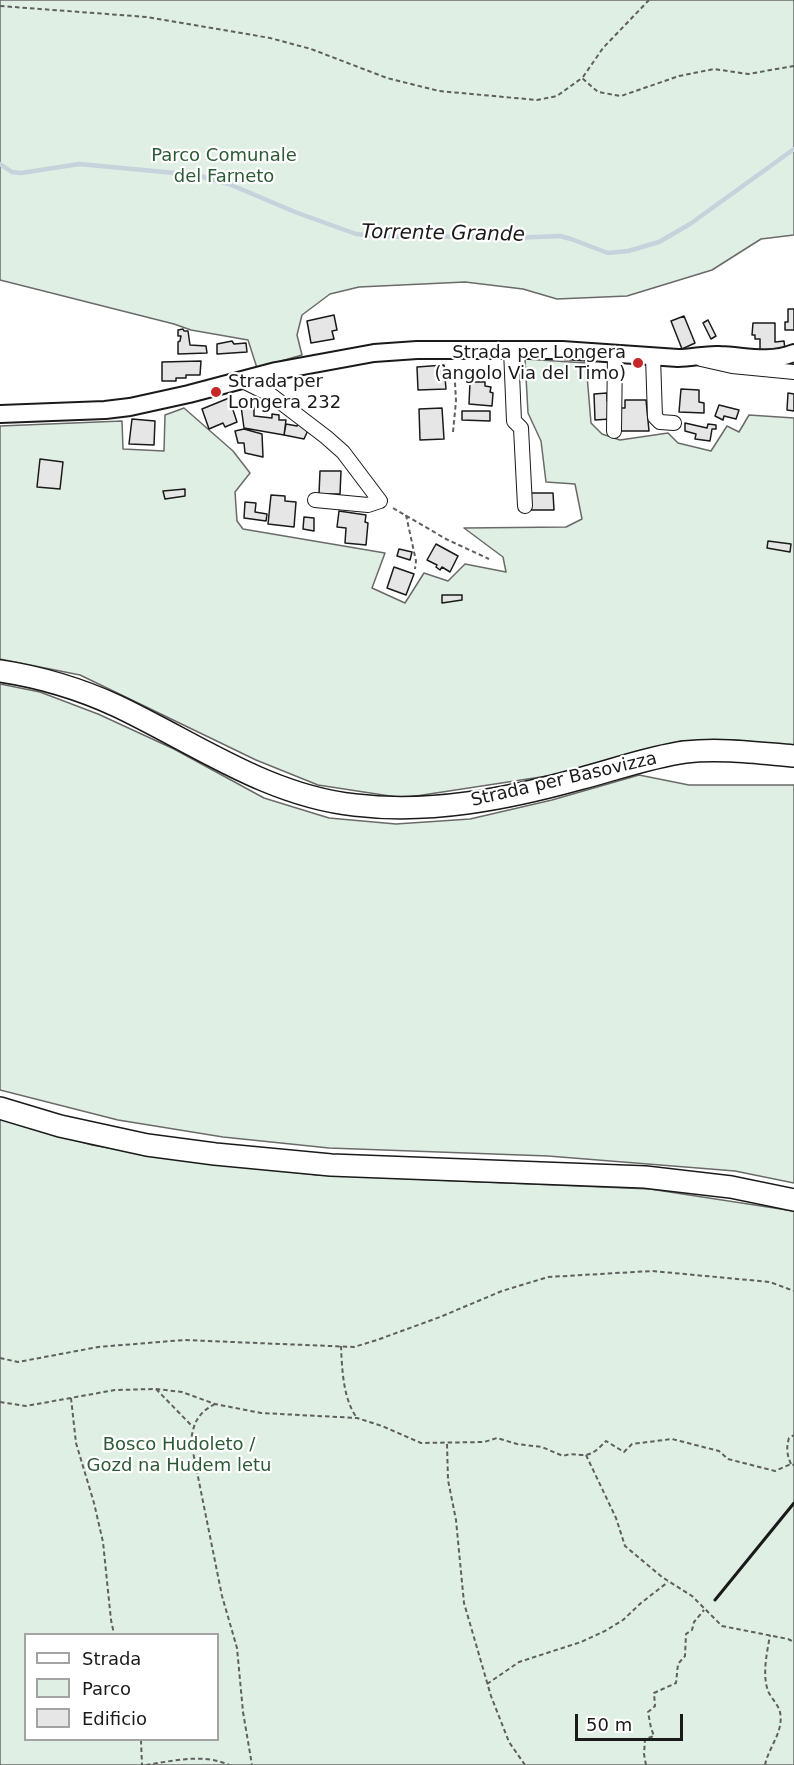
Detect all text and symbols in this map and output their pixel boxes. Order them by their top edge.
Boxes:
park label: Parco Comunale del Farneto [151,145,297,188]
water label: Torrente Grande [361,221,525,247]
place label: Strada per Longera (angolo Via del Timo) [434,342,626,385]
marker: Strada per Longera (angolo Via del Timo) [631,356,645,370]
place label: Strada per Longera 232 [228,371,341,413]
marker: Strada per Longera 232 [209,385,223,399]
street label: Strada per Basovizza [469,748,659,812]
park label: Bosco Hudoleto / Gozd na Hudem letu [87,1434,271,1476]
legend [24,1633,219,1741]
text: Strada [82,1648,141,1669]
text: Parco [82,1678,131,1699]
scale bar [578,1702,686,1740]
text: Edificio [82,1708,147,1729]
text: 50 m [586,1714,632,1735]

